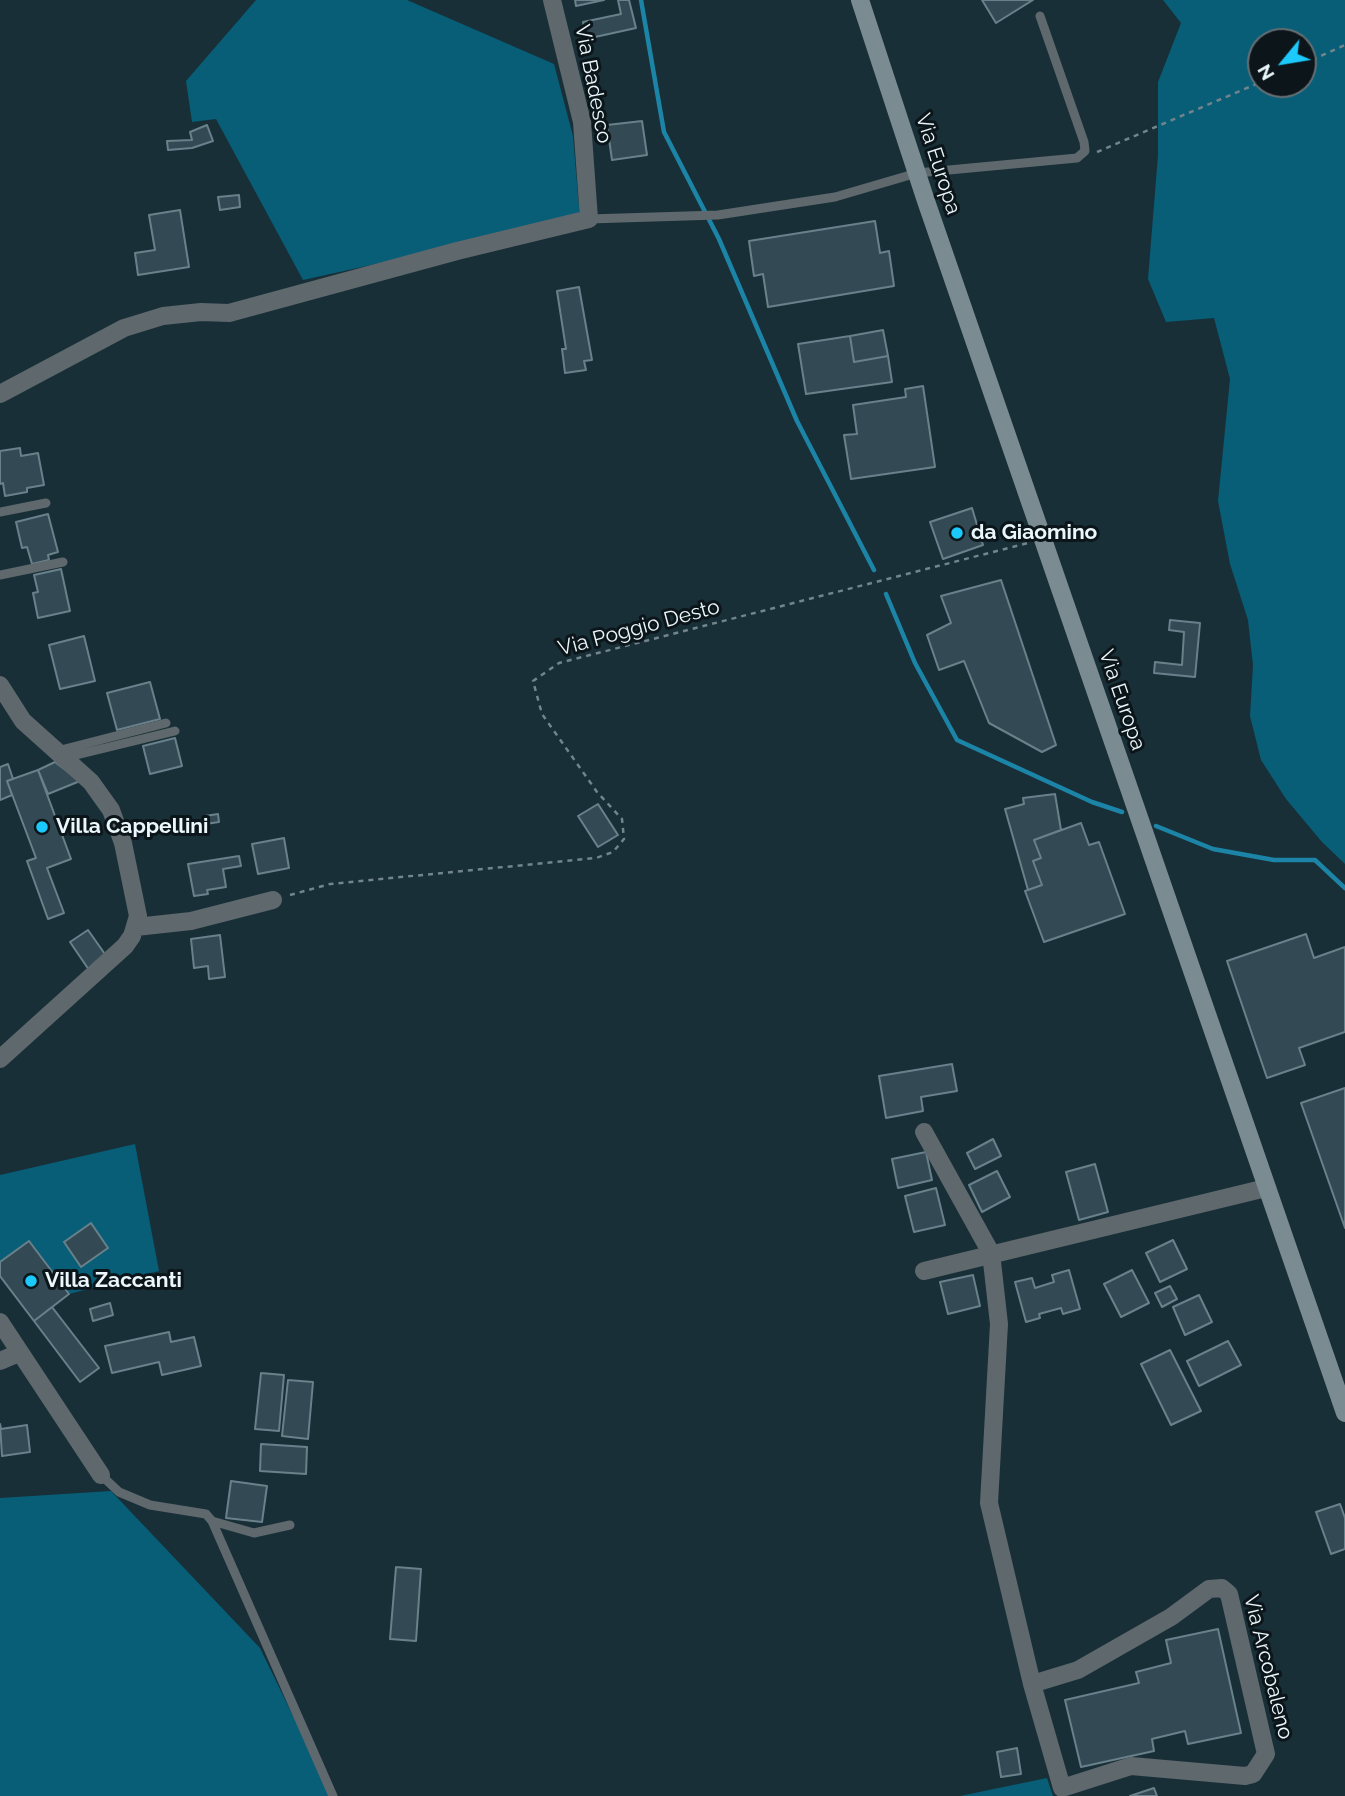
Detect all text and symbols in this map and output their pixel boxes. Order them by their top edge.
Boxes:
street label: Via Badesco [569,22,617,146]
north arrow [1247,28,1317,98]
text: N [1252,61,1279,84]
street label: Via Europa [910,110,966,218]
place label: da Giaomino [971,520,1097,546]
marker: da Giaomino [949,525,965,541]
street label: Via Poggio Desto [555,594,723,662]
street label: Via Europa [1093,646,1151,754]
place label: Villa Cappellini [56,814,208,840]
marker: Villa Cappellini [34,819,50,835]
place label: Villa Zaccanti [45,1268,182,1294]
marker: Villa Zaccanti [23,1273,39,1289]
street label: Via Arcobaleno [1238,1592,1298,1742]

